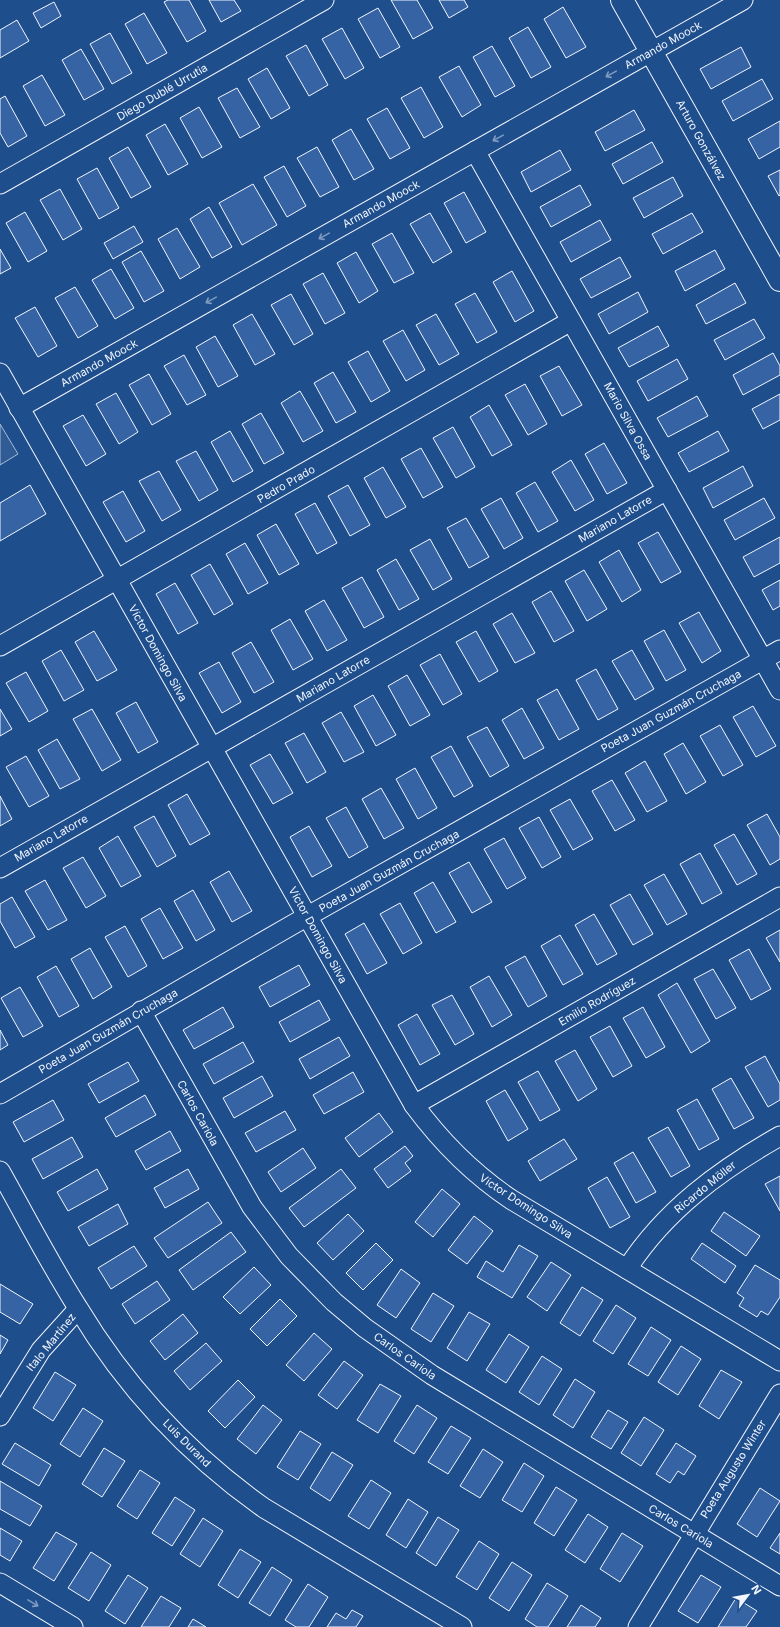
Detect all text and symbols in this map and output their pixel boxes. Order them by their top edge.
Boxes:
street label: Armando Moock [622,18,704,72]
street label: Diego Dublé Urrutia [114,60,210,124]
one-way arrow [606,71,618,78]
street label: Arturo Gonzálvez [673,97,729,183]
one-way arrow [492,135,504,142]
street label: Armando Moock [340,177,422,231]
one-way arrow [318,233,330,241]
one-way arrow [205,296,217,304]
street label: Armando Moock [58,336,140,390]
street label: Mario Silva Ossa [601,380,655,462]
street label: Pedro Prado [255,462,318,506]
street label: Mariano Latorre [576,492,654,546]
street label: Víctor Domingo Silva [126,602,190,704]
street label: Mariano Latorre [294,652,372,706]
street label: Poeta Juan Guzmán Cruchaga [598,667,744,755]
street label: Mariano Latorre [12,811,90,865]
street label: Poeta Juan Guzmán Cruchaga [316,827,462,915]
street label: Víctor Domingo Silva [286,884,350,986]
street label: Emilio Rodríguez [556,973,638,1029]
street label: Poeta Juan Guzmán Cruchaga [36,985,180,1077]
street label: Carlos Cariola [174,1078,222,1148]
street label: Ricardo Möller [671,1158,739,1216]
street label: Víctor Domingo Silva [477,1171,575,1241]
street label: Italo Martínez [23,1310,79,1374]
street label: Carlos Cariola [371,1329,439,1383]
street label: Luis Durand [160,1416,214,1470]
street label: Poeta Augusto Winter [697,1417,769,1521]
street label: Carlos Cariola [646,1501,716,1551]
north arrow [728,1575,768,1615]
text: N [748,1582,765,1597]
one-way arrow [27,1599,38,1607]

